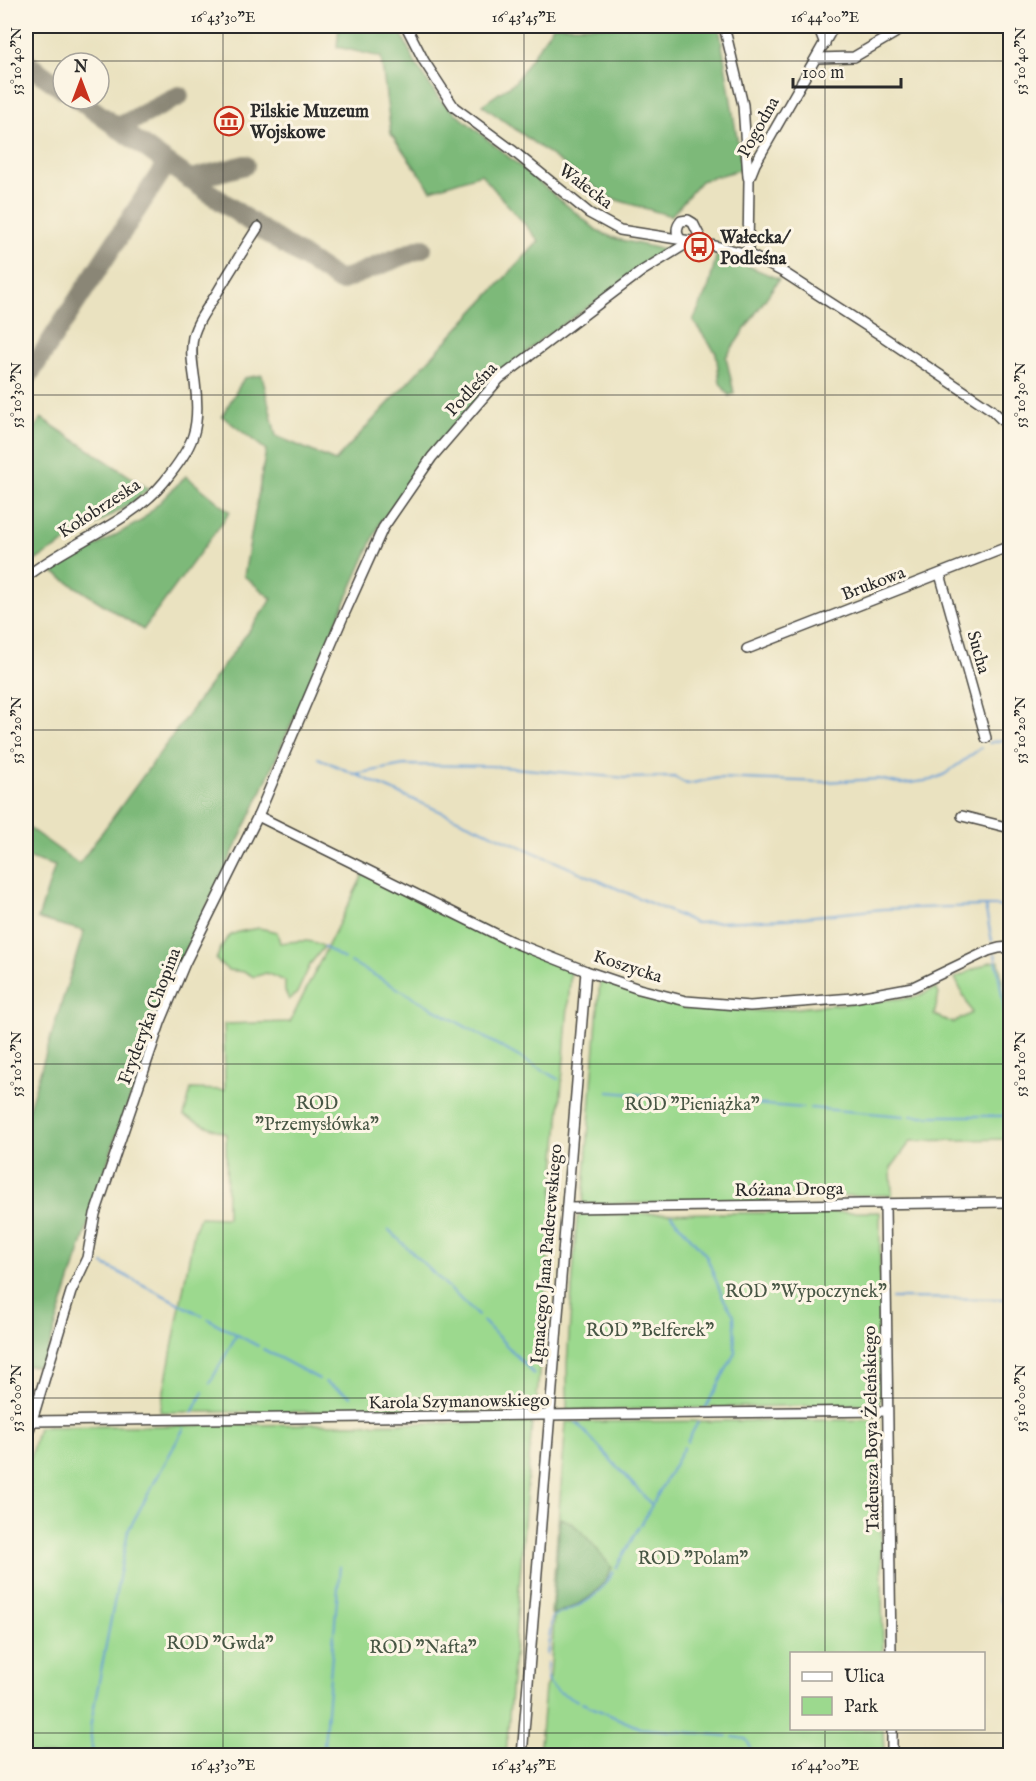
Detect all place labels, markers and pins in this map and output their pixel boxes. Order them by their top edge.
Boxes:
place label: Pilskie Muzeum Wojskowe [249,101,369,145]
museum icon: Pilskie Muzeum Wojskowe [213,105,245,137]
place label: Wałecka/ Podleśna [719,227,792,271]
bus stop icon: Wałecka/ Podleśna [683,231,715,263]

